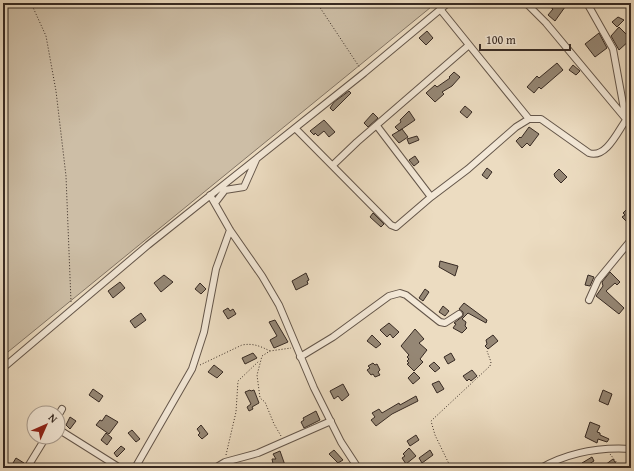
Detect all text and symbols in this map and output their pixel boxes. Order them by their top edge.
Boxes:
scale bar [480,26,570,52]
text: 100 m [486,31,516,48]
north arrow [26,405,66,445]
text: N [45,410,62,427]

